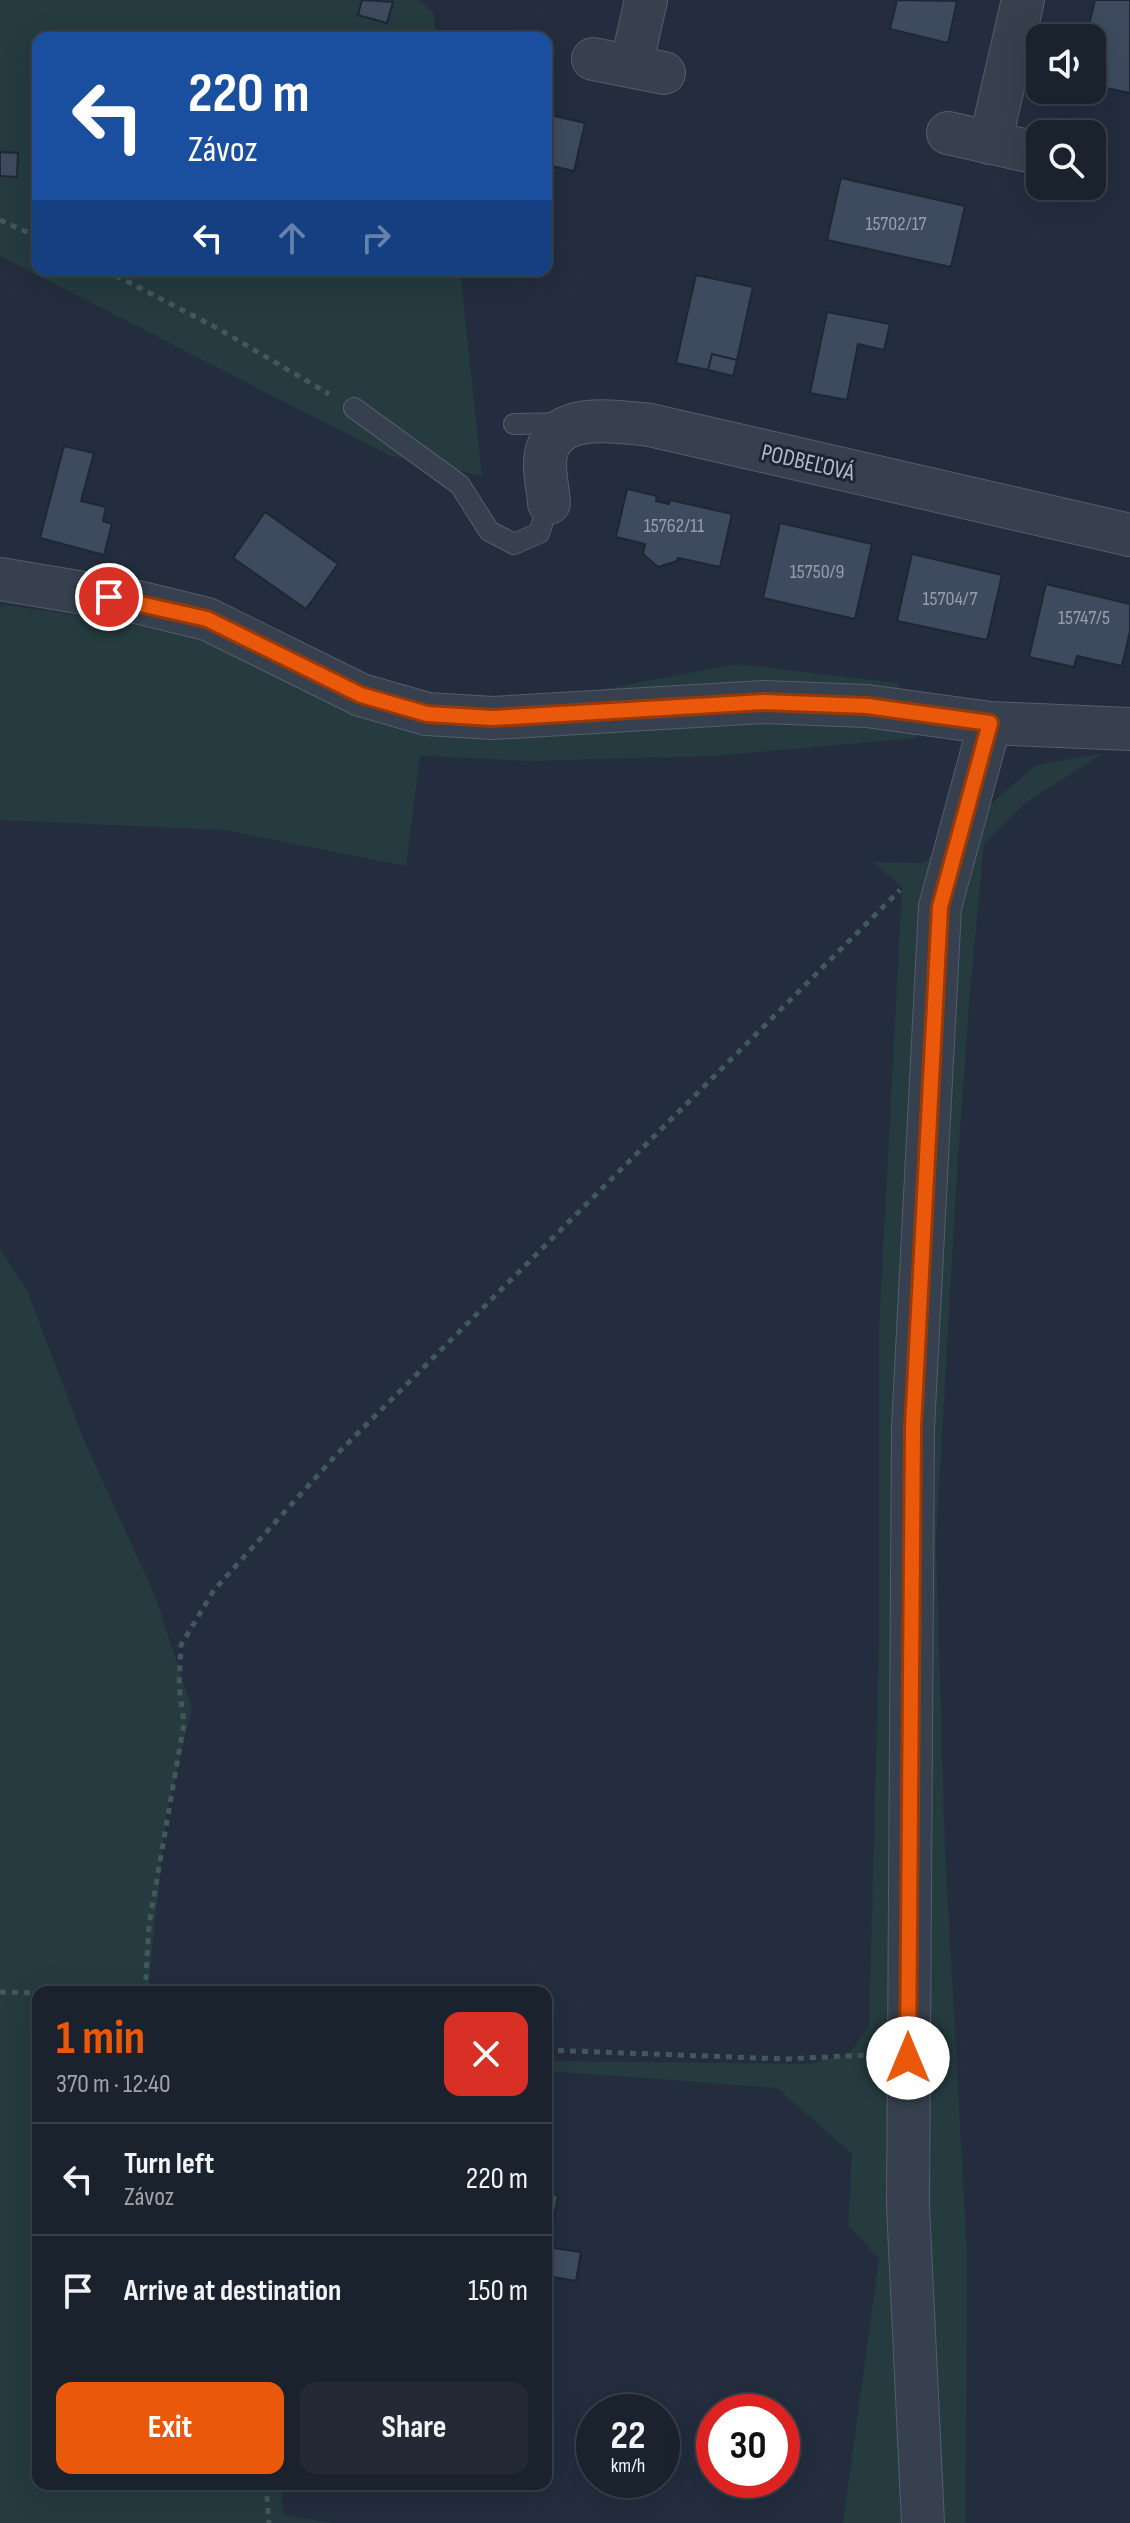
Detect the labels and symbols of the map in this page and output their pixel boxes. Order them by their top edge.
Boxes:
house number: 15702/17 [865,212,927,236]
street label: PODBEĽOVÁ [758,438,858,487]
house number: 15762/11 [644,514,704,538]
house number: 15750/9 [790,560,844,584]
pin [75,563,143,631]
house number: 15704/7 [923,587,977,611]
house number: 15747/5 [1058,606,1110,630]
position arrow [866,2016,950,2100]
speed limit sign: 30 [696,2394,800,2498]

